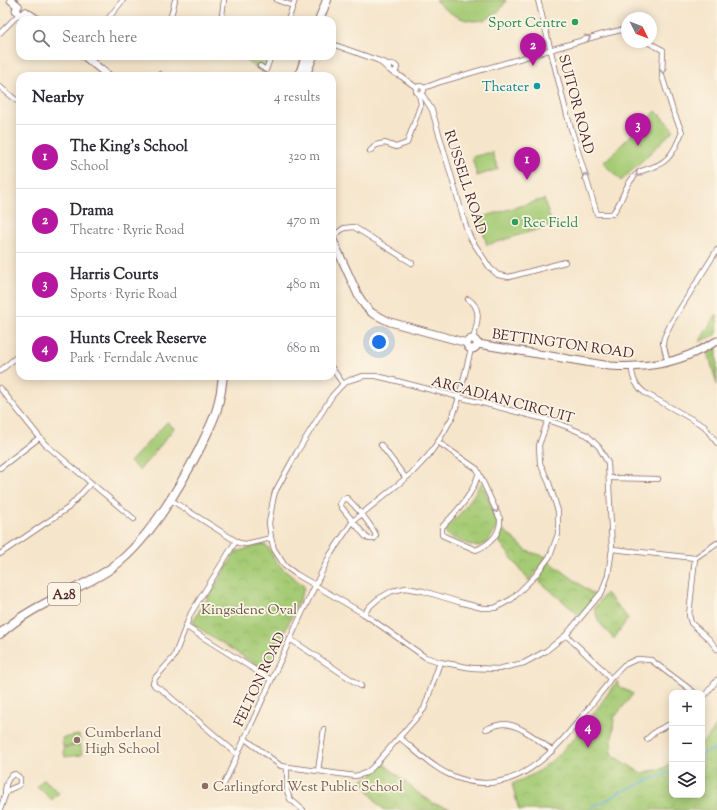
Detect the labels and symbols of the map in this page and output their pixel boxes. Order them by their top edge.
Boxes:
north arrow [621,12,657,48]
place label: Sport Centre [488,14,567,34]
marker: Sport Centre [570,17,580,27]
pin: 2 [520,33,546,66]
one-way arrow [584,34,591,43]
street label: SUITOR ROAD [552,52,598,157]
one-way arrow [659,68,667,74]
place label: Theater [482,78,530,98]
marker: Theater [532,81,542,91]
pin: 3 [625,113,651,146]
street label: RUSSELL ROAD [438,128,490,238]
pin: 1 [514,147,540,180]
one-way arrow [635,170,642,177]
one-way arrow [581,173,590,180]
place label: Rec Field [523,214,578,234]
marker: Rec Field [510,217,520,227]
street label: BETTINGTON ROAD [490,325,635,365]
your location [369,332,389,352]
street label: ARCADIAN CIRCUIT [429,372,576,430]
one-way arrow [491,505,499,513]
road number: A28 [48,583,80,605]
park label: Kingsdene Oval [201,601,297,621]
street label: FELTON ROAD [230,629,292,731]
pin: 4 [575,715,601,748]
place label: Cumberland High School [85,724,161,760]
marker: Cumberland High School [72,735,82,745]
place label: Carlingford West Public School [213,778,403,798]
marker: Carlingford West Public School [200,781,210,791]

